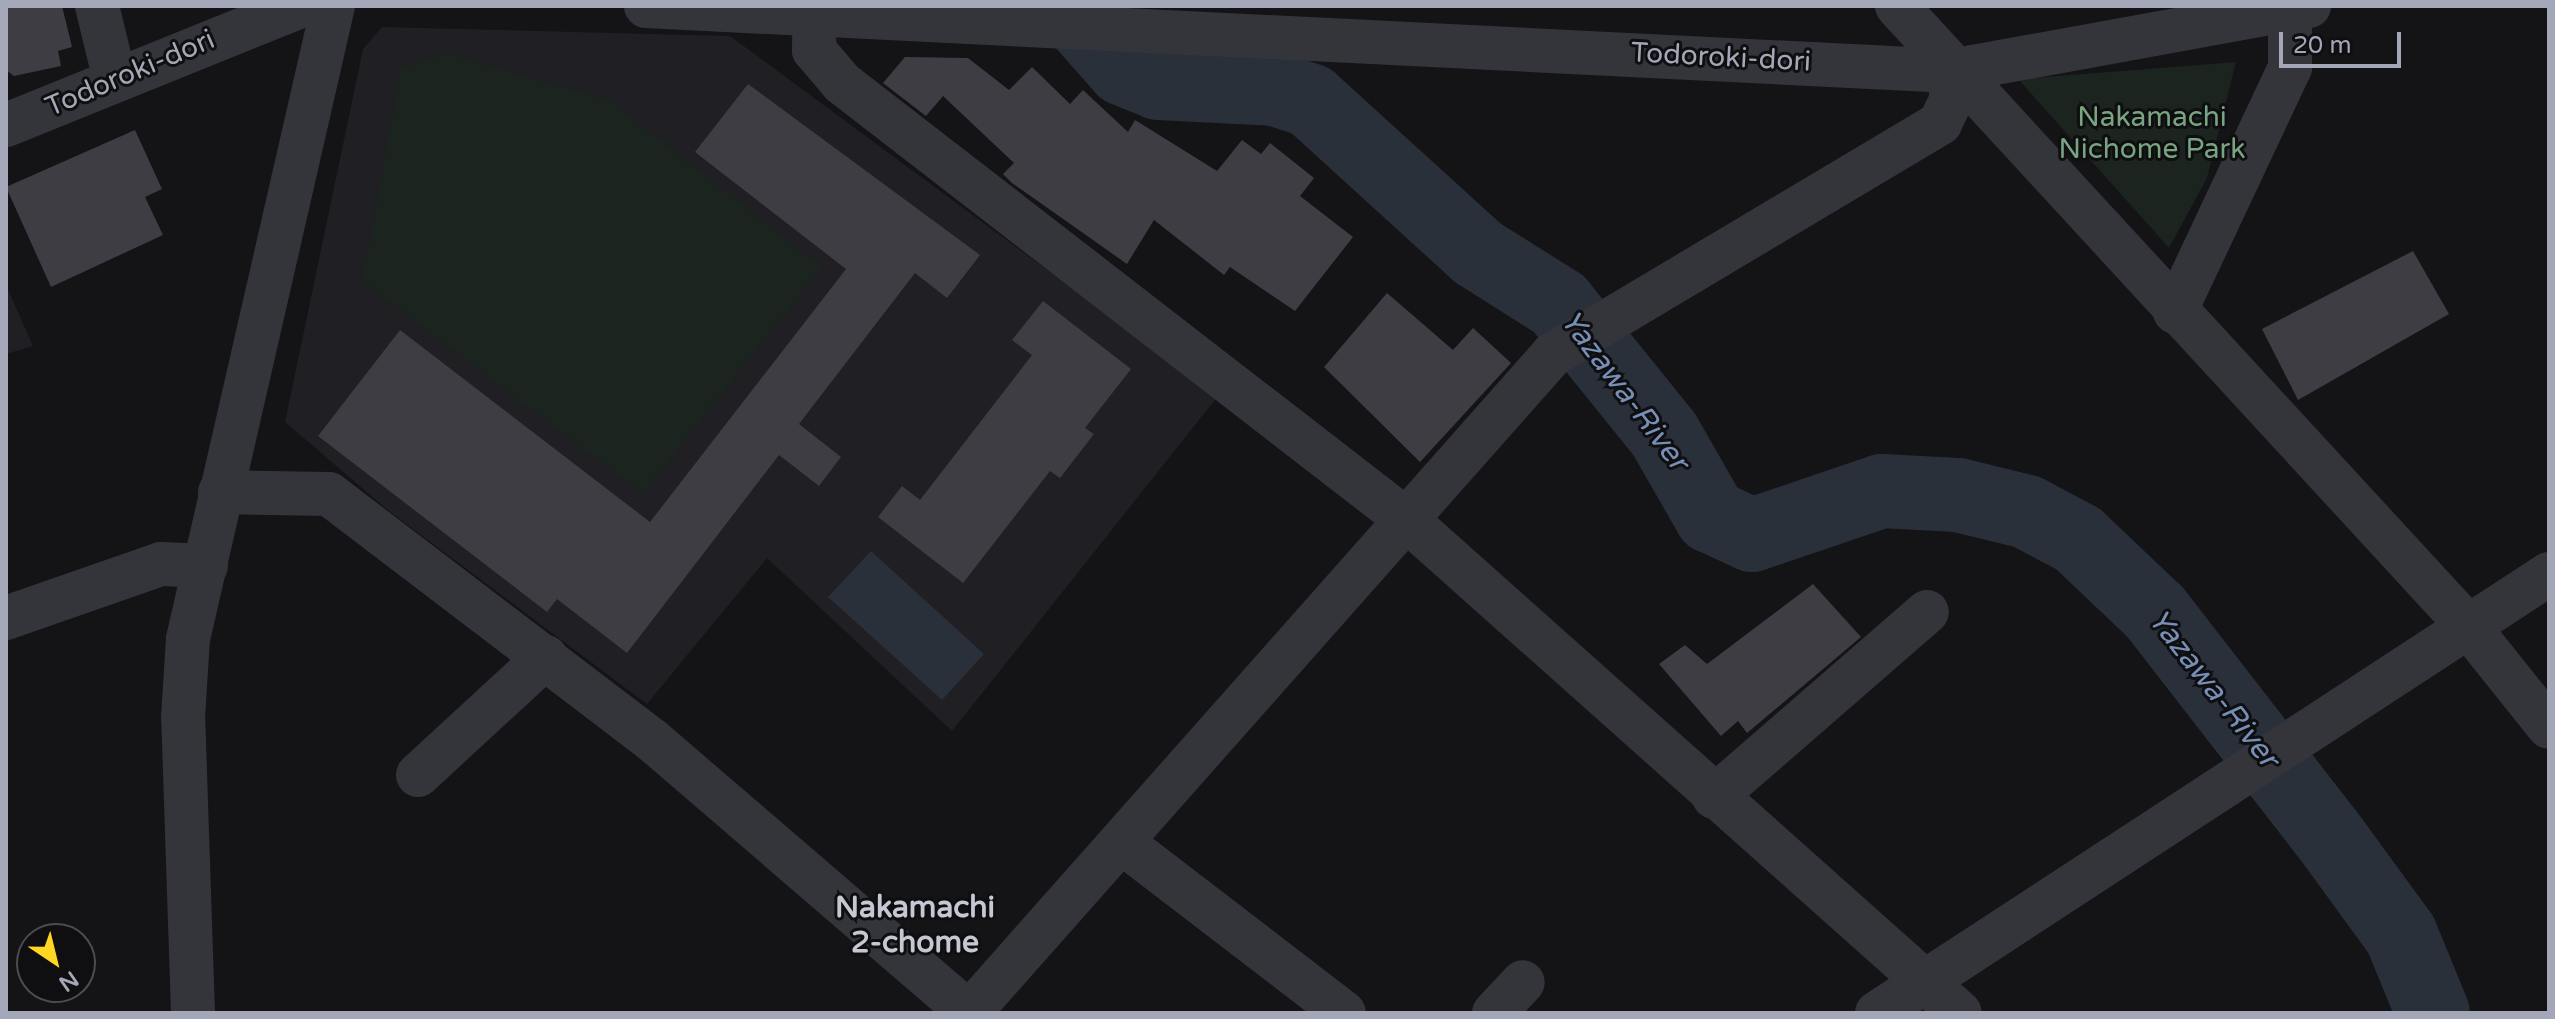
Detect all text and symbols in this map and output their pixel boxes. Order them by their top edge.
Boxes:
scale bar [2283,16,2405,66]
street label: Todoroki-dori [40,22,220,124]
text: 20 m [2293,31,2351,60]
street label: Todoroki-dori [1630,36,1812,78]
park label: Nakamachi Nichome Park [2059,100,2245,166]
water label: Yazawa-River [1552,304,1696,478]
water label: Yazawa-River [2140,603,2286,775]
district label: Nakamachi 2-chome [835,890,995,960]
north arrow [16,923,96,1003]
text: N [54,965,83,997]

